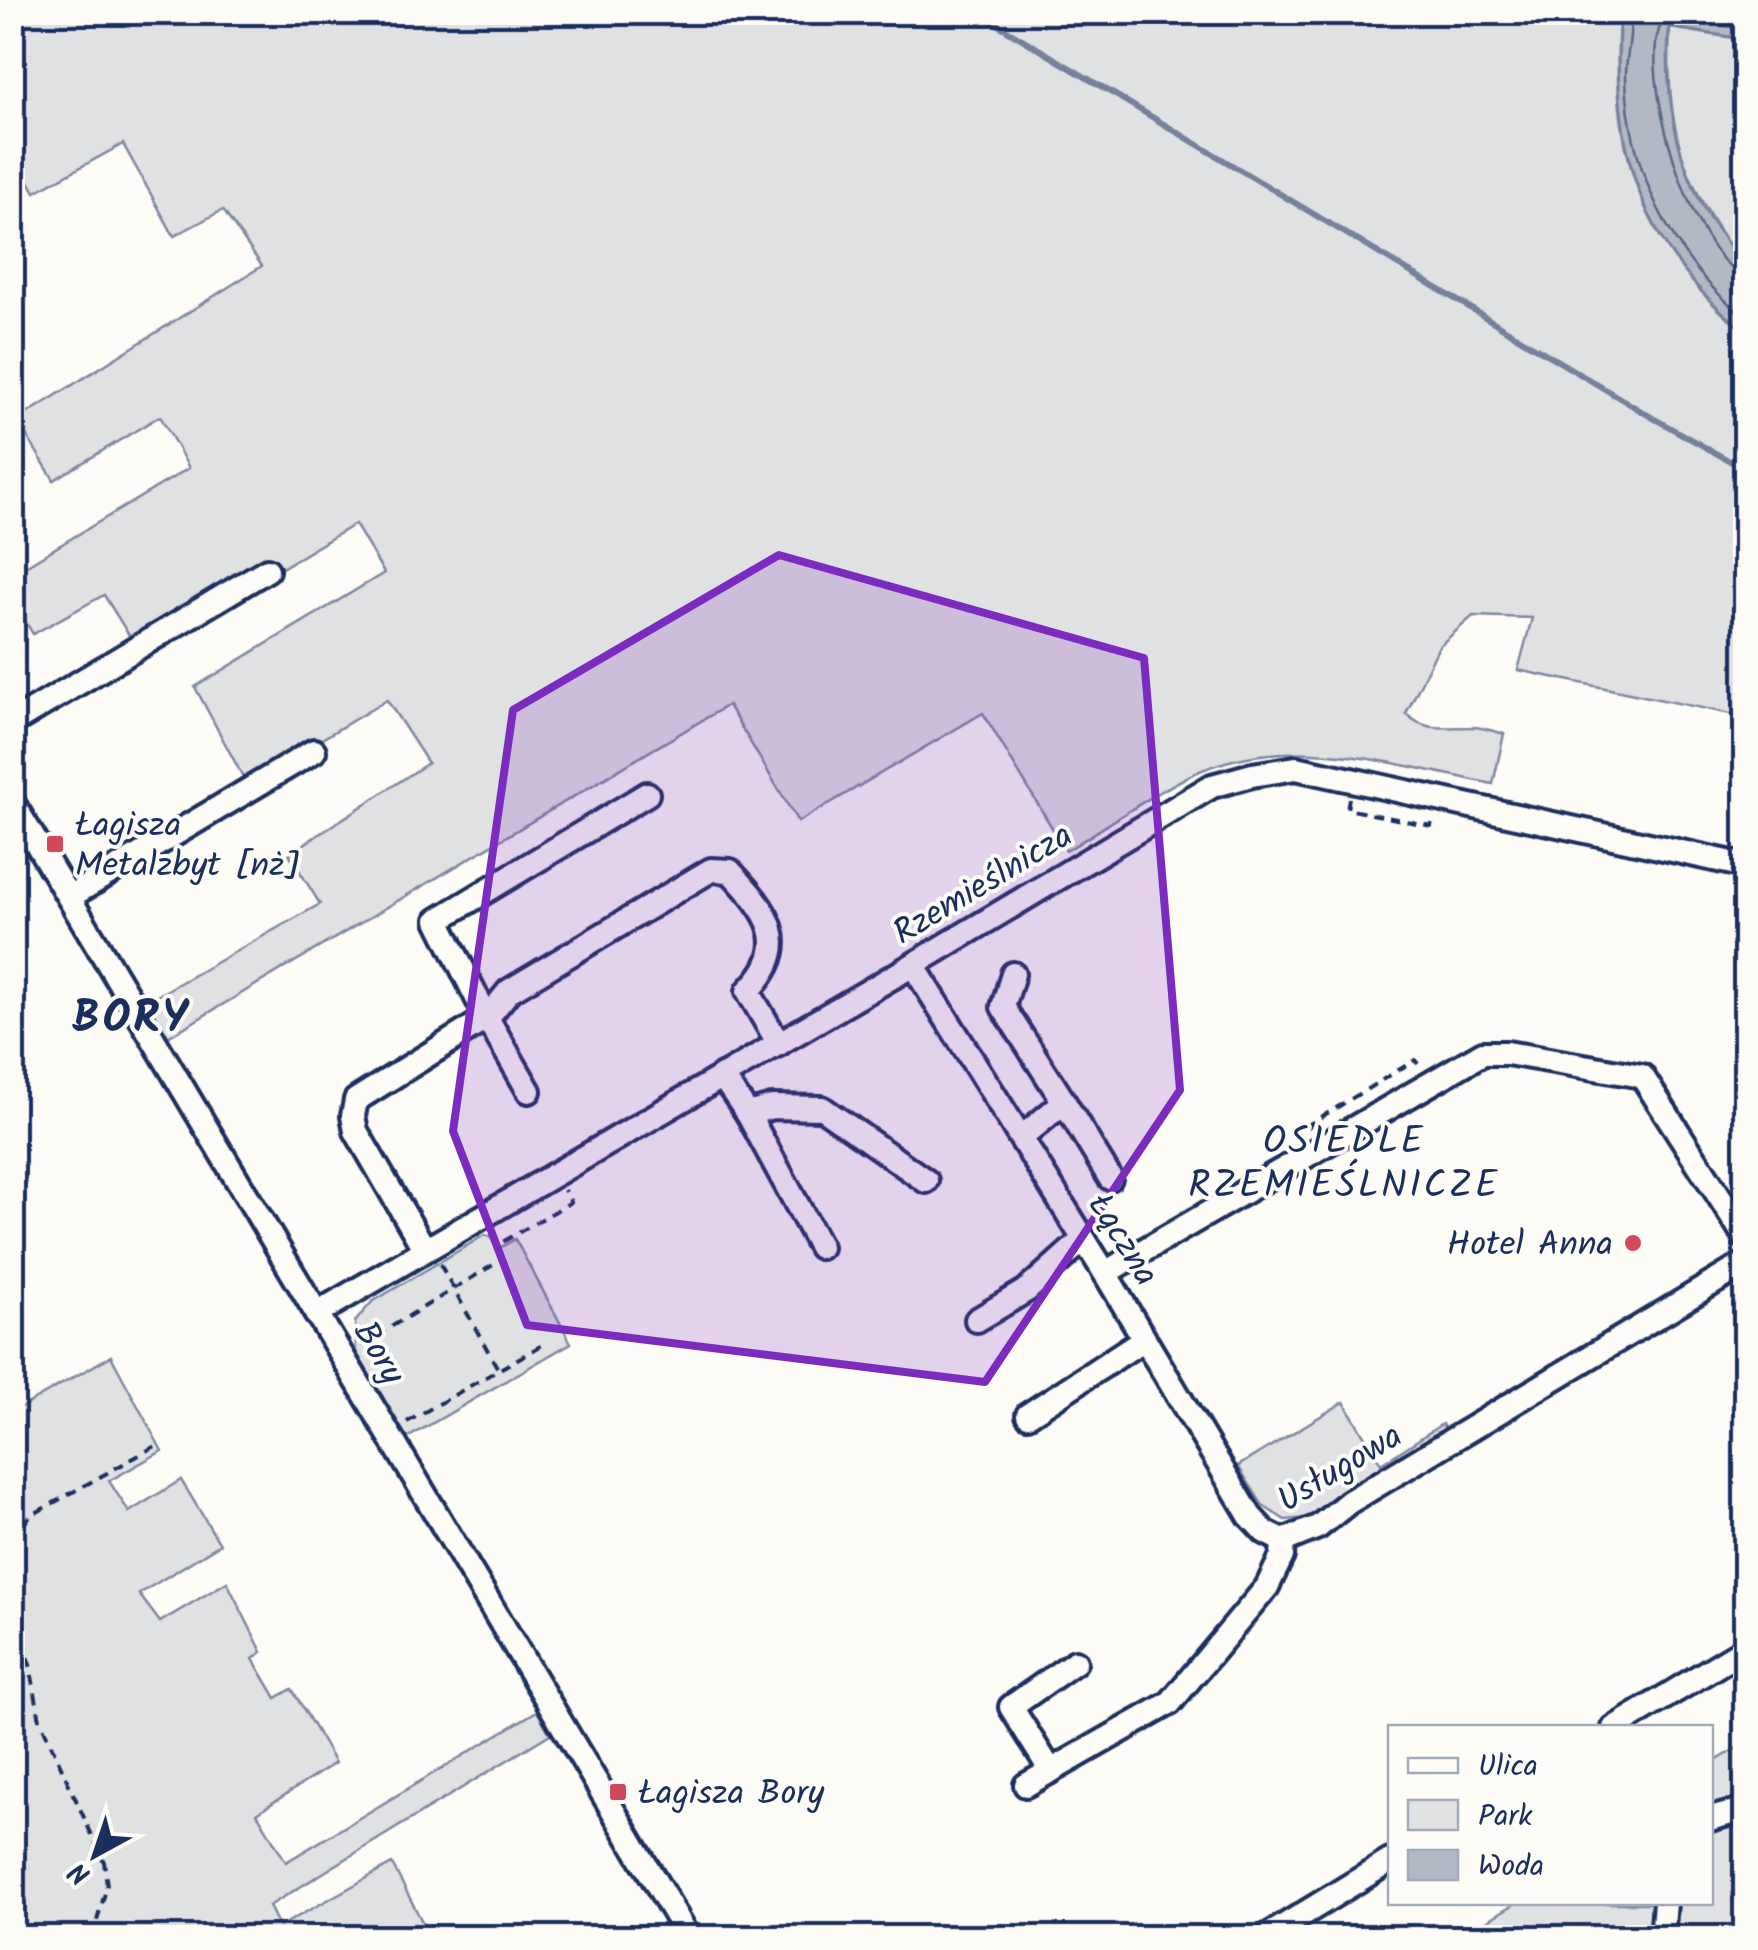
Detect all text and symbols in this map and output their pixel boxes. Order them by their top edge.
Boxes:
place label: Łagisza Metalzbyt [nż] [75,799,300,895]
street label: Rzemieślnicza [883,810,1084,961]
marker: Łagisza Metalzbyt [nż] [44,833,66,855]
district label: BORY [72,984,190,1056]
district label: OSIEDLE RZEMIEŚLNICZE [1188,1113,1500,1217]
street label: Łączna [1071,1183,1172,1298]
place label: Hotel Anna [1447,1218,1613,1274]
marker: Hotel Anna [1622,1232,1644,1254]
street label: Bory [336,1311,419,1397]
street label: Usługowa [1267,1410,1414,1529]
legend [1388,1725,1713,1905]
text: Ulica [1478,1743,1538,1791]
place label: Łagisza Bory [638,1767,825,1823]
marker: Łagisza Bory [607,1781,629,1803]
text: Park [1478,1793,1533,1841]
north arrow [45,1805,145,1905]
text: Woda [1478,1843,1544,1891]
text: N [59,1849,102,1895]

